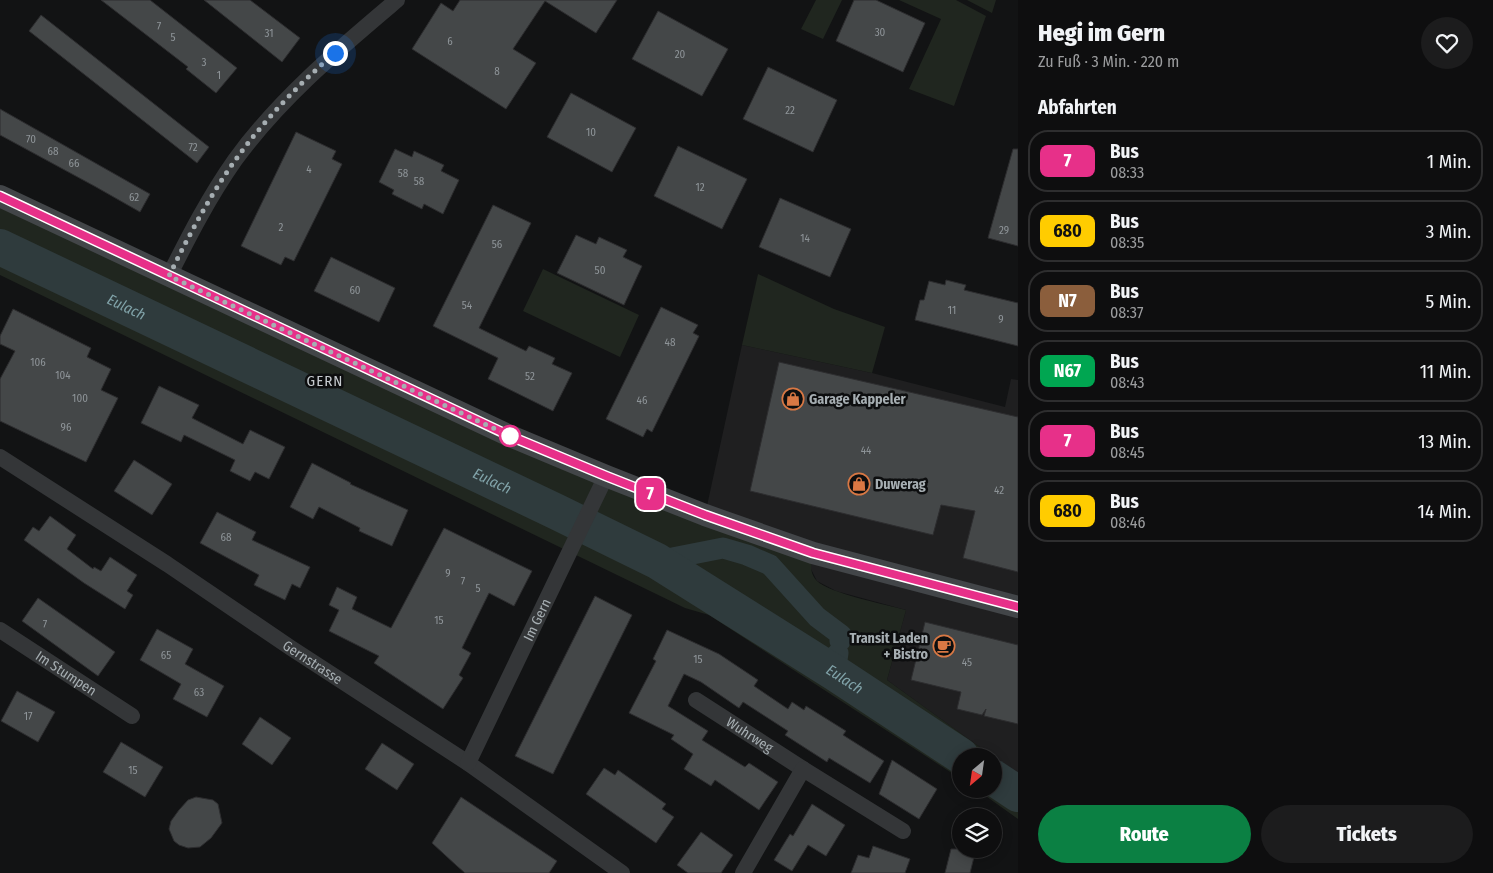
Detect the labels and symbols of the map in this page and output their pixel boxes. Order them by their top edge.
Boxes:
house number: 7 [157,20,162,33]
house number: 30 [875,26,886,39]
house number: 31 [265,27,274,40]
house number: 5 [170,31,176,44]
house number: 6 [447,35,453,48]
your location [323,41,348,66]
house number: 20 [675,48,686,61]
house number: 3 [202,56,207,69]
house number: 8 [494,65,500,78]
house number: 1 [217,69,221,82]
house number: 22 [785,104,795,117]
house number: 10 [586,126,596,139]
house number: 70 [26,133,36,146]
house number: 72 [188,141,198,154]
house number: 68 [48,145,59,158]
house number: 66 [69,157,80,170]
house number: 4 [306,163,312,176]
house number: 58 [398,167,409,180]
house number: 58 [414,175,425,188]
house number: 12 [695,181,705,194]
house number: 62 [129,191,139,204]
house number: 2 [279,221,284,234]
house number: 29 [999,224,1009,237]
house number: 14 [800,232,810,245]
house number: 56 [492,238,503,251]
house number: 50 [595,264,606,277]
house number: 60 [349,284,361,297]
water label: Eulach [104,290,149,324]
house number: 54 [462,299,473,312]
house number: 11 [948,304,956,317]
house number: 9 [998,313,1004,326]
house number: 48 [665,336,676,349]
house number: 106 [30,356,46,369]
house number: 104 [55,369,71,382]
house number: 52 [525,370,535,383]
district label: GERN [307,372,343,390]
shop icon: Garage Kappeler [781,387,805,411]
place label: Garage Kappeler [809,391,907,408]
house number: 100 [72,392,88,405]
house number: 46 [637,394,648,407]
house number: 96 [61,421,72,434]
unlabelled marker [499,425,521,447]
house number: 44 [861,444,872,457]
water label: Eulach [470,464,514,498]
shop icon: Duwerag [847,472,871,496]
place label: Duwerag [875,476,926,493]
line badge: 7 [634,478,666,510]
house number: 42 [994,484,1004,497]
house number: 68 [221,531,232,544]
house number: 9 [445,567,451,580]
house number: 7 [461,575,466,588]
house number: 5 [475,582,481,595]
street label: Im Gern [519,596,554,644]
house number: 15 [434,614,444,627]
house number: 7 [43,618,48,631]
place label: Transit Laden + Bistro [849,630,929,663]
cafe icon: Transit Laden + Bistro [932,634,956,658]
street label: Gernstrasse [280,636,346,688]
street label: Im Stumpen [33,647,100,699]
house number: 65 [161,649,171,662]
house number: 15 [693,653,703,666]
house number: 45 [962,656,972,669]
water label: Eulach [823,661,867,698]
house number: 63 [194,686,204,699]
house number: 17 [24,710,33,723]
street label: Wuhrweg [723,713,777,756]
north arrow [952,748,1002,798]
house number: 15 [128,764,138,777]

